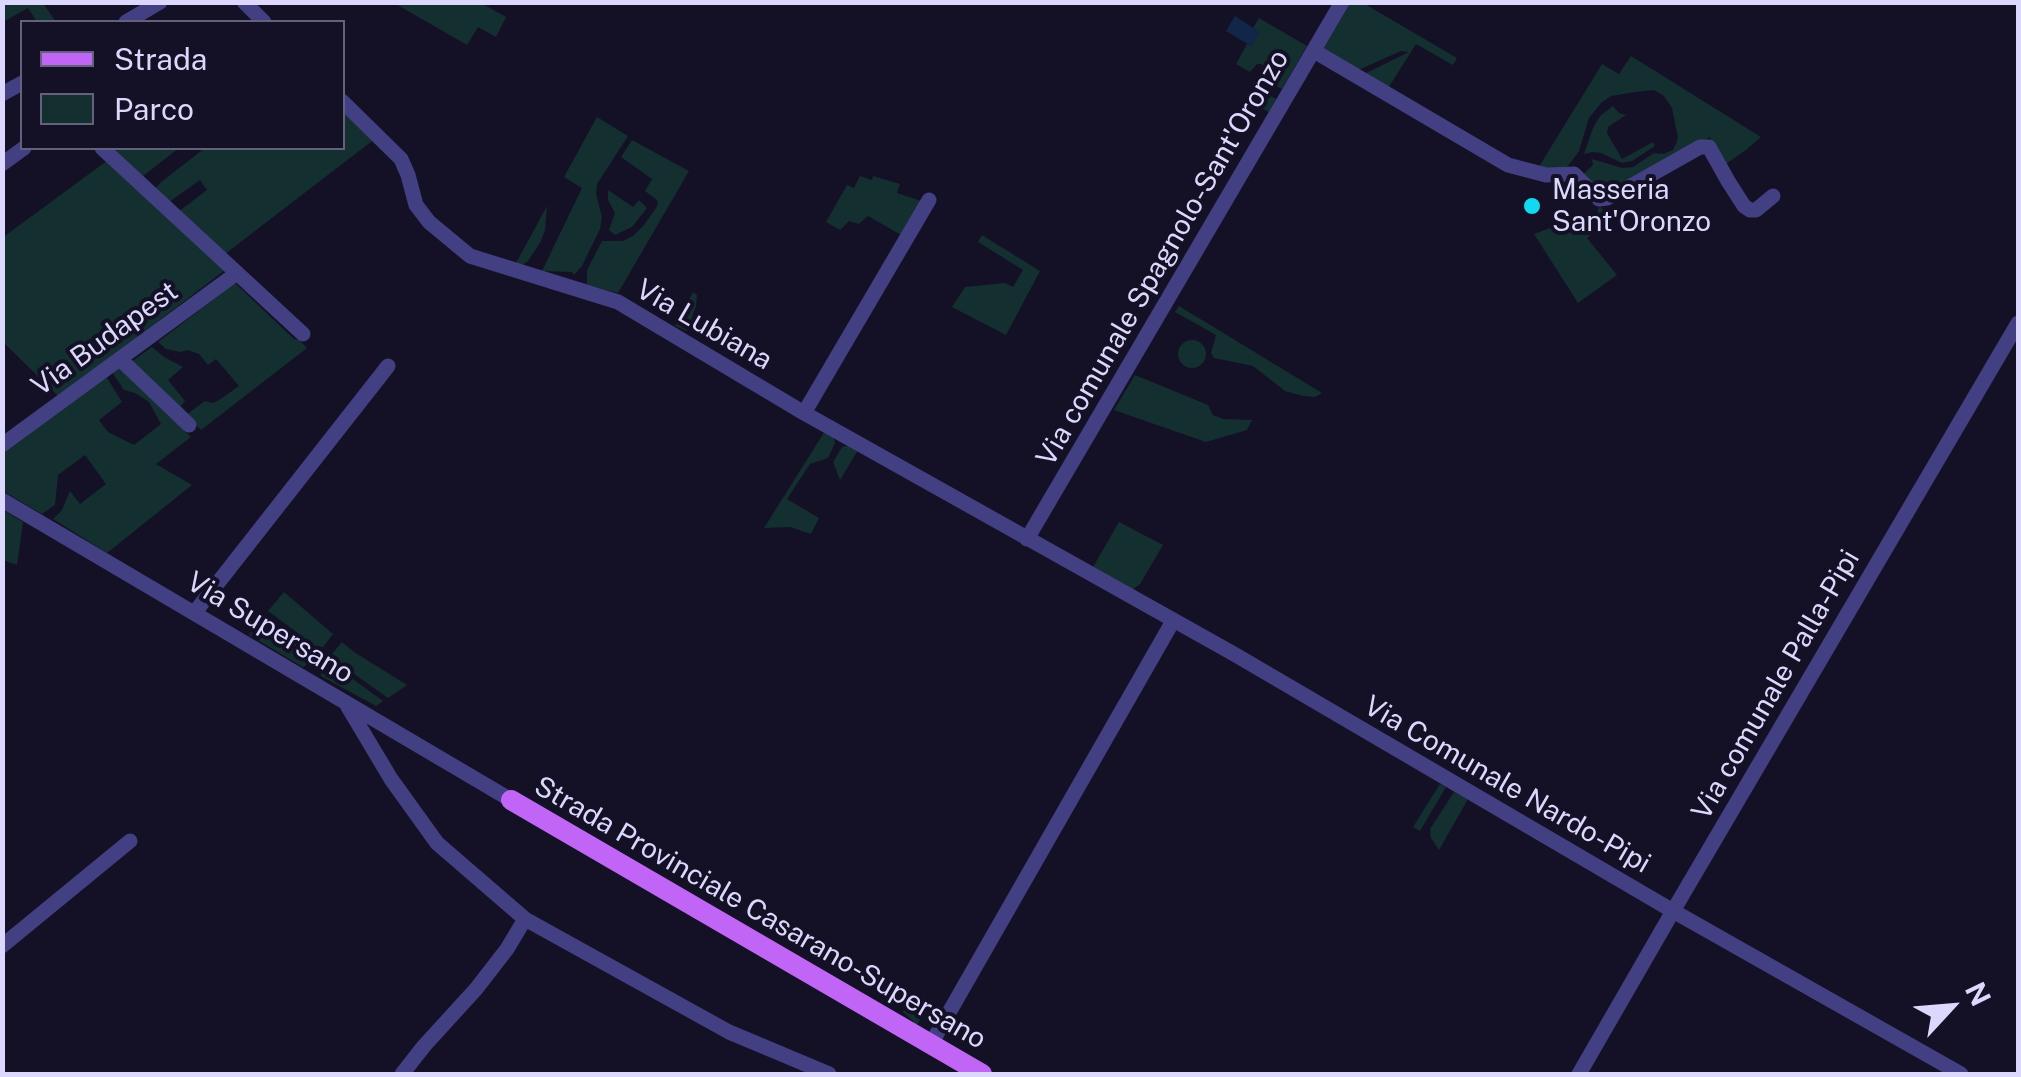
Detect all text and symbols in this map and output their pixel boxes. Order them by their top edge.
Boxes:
legend [20,20,345,150]
text: Strada [114,41,207,77]
street label: Via comunale Spagnolo-Sant'Oronzo [1030,44,1296,472]
text: Parco [114,91,194,127]
place label: Masseria Sant'Oronzo [1552,173,1711,239]
marker: Masseria Sant'Oronzo [1521,195,1543,217]
street label: Via Lubiana [630,273,778,377]
street label: Via Budapest [25,275,185,403]
street label: Via comunale Palla-Pipi [1685,544,1867,826]
street label: Via Supersano [181,565,359,691]
street label: Via Comunale Nardo-Pipi [1358,689,1656,881]
street label: Strada Provinciale Casarano-Supersano [528,769,992,1057]
north arrow [1901,957,2001,1057]
text: N [1959,977,1998,1011]

